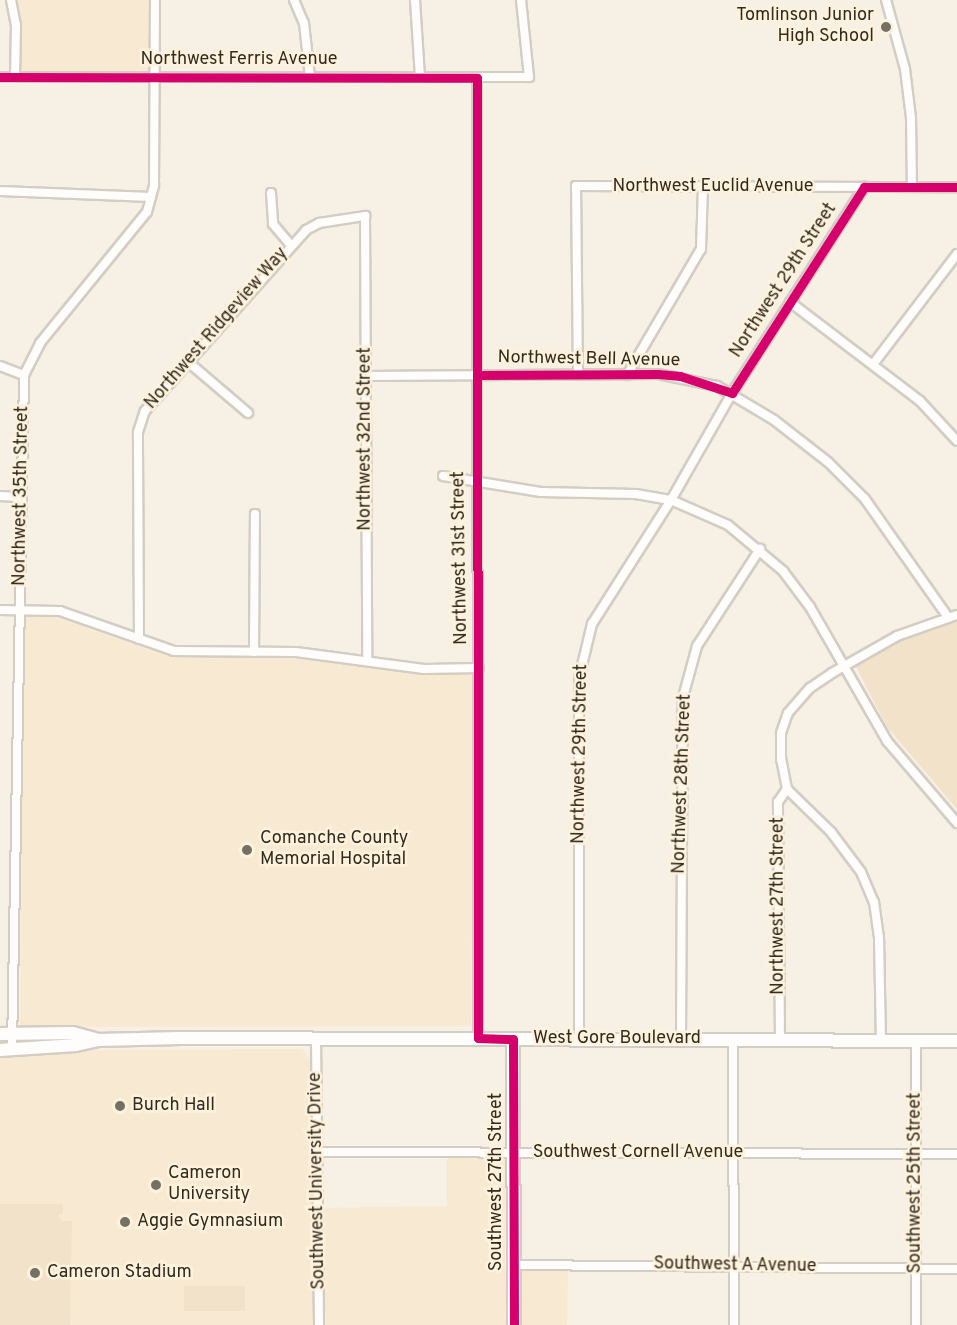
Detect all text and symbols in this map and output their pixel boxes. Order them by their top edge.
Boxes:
place label: Tomlinson Junior High School [736,6,874,48]
marker: Tomlinson Junior High School [879,20,893,34]
street label: Northwest Ferris Avenue [140,49,338,71]
street label: Northwest Euclid Avenue [612,176,814,198]
street label: Northwest 29th Street [726,200,842,362]
street label: Northwest Ridgeview Way [141,243,293,415]
street label: Northwest 32nd Street [355,347,377,531]
street label: Northwest Bell Avenue [497,348,681,372]
street label: Northwest 35th Street [10,406,34,586]
street label: Northwest 31st Street [449,471,473,645]
street label: Northwest 29th Street [569,664,593,844]
street label: Northwest 28th Street [669,694,697,874]
street label: Northwest 27th Street [768,817,790,995]
place label: Comanche County Memorial Hospital [260,829,408,872]
marker: Comanche County Memorial Hospital [238,841,256,859]
street label: West Gore Boulevard [533,1028,701,1050]
street label: Southwest University Drive [305,1072,331,1290]
street label: Southwest 25th Street [905,1092,927,1274]
street label: Southwest 27th Street [486,1093,508,1271]
place label: Burch Hall [132,1095,215,1117]
marker: Burch Hall [113,1099,127,1113]
street label: Southwest Cornell Avenue [532,1142,744,1164]
place label: Cameron University [168,1164,250,1206]
marker: Cameron University [149,1178,163,1192]
place label: Aggie Gymnasium [137,1211,283,1233]
marker: Aggie Gymnasium [118,1215,132,1229]
street label: Southwest A Avenue [652,1254,818,1278]
place label: Cameron Stadium [47,1262,192,1284]
marker: Cameron Stadium [28,1266,42,1280]

